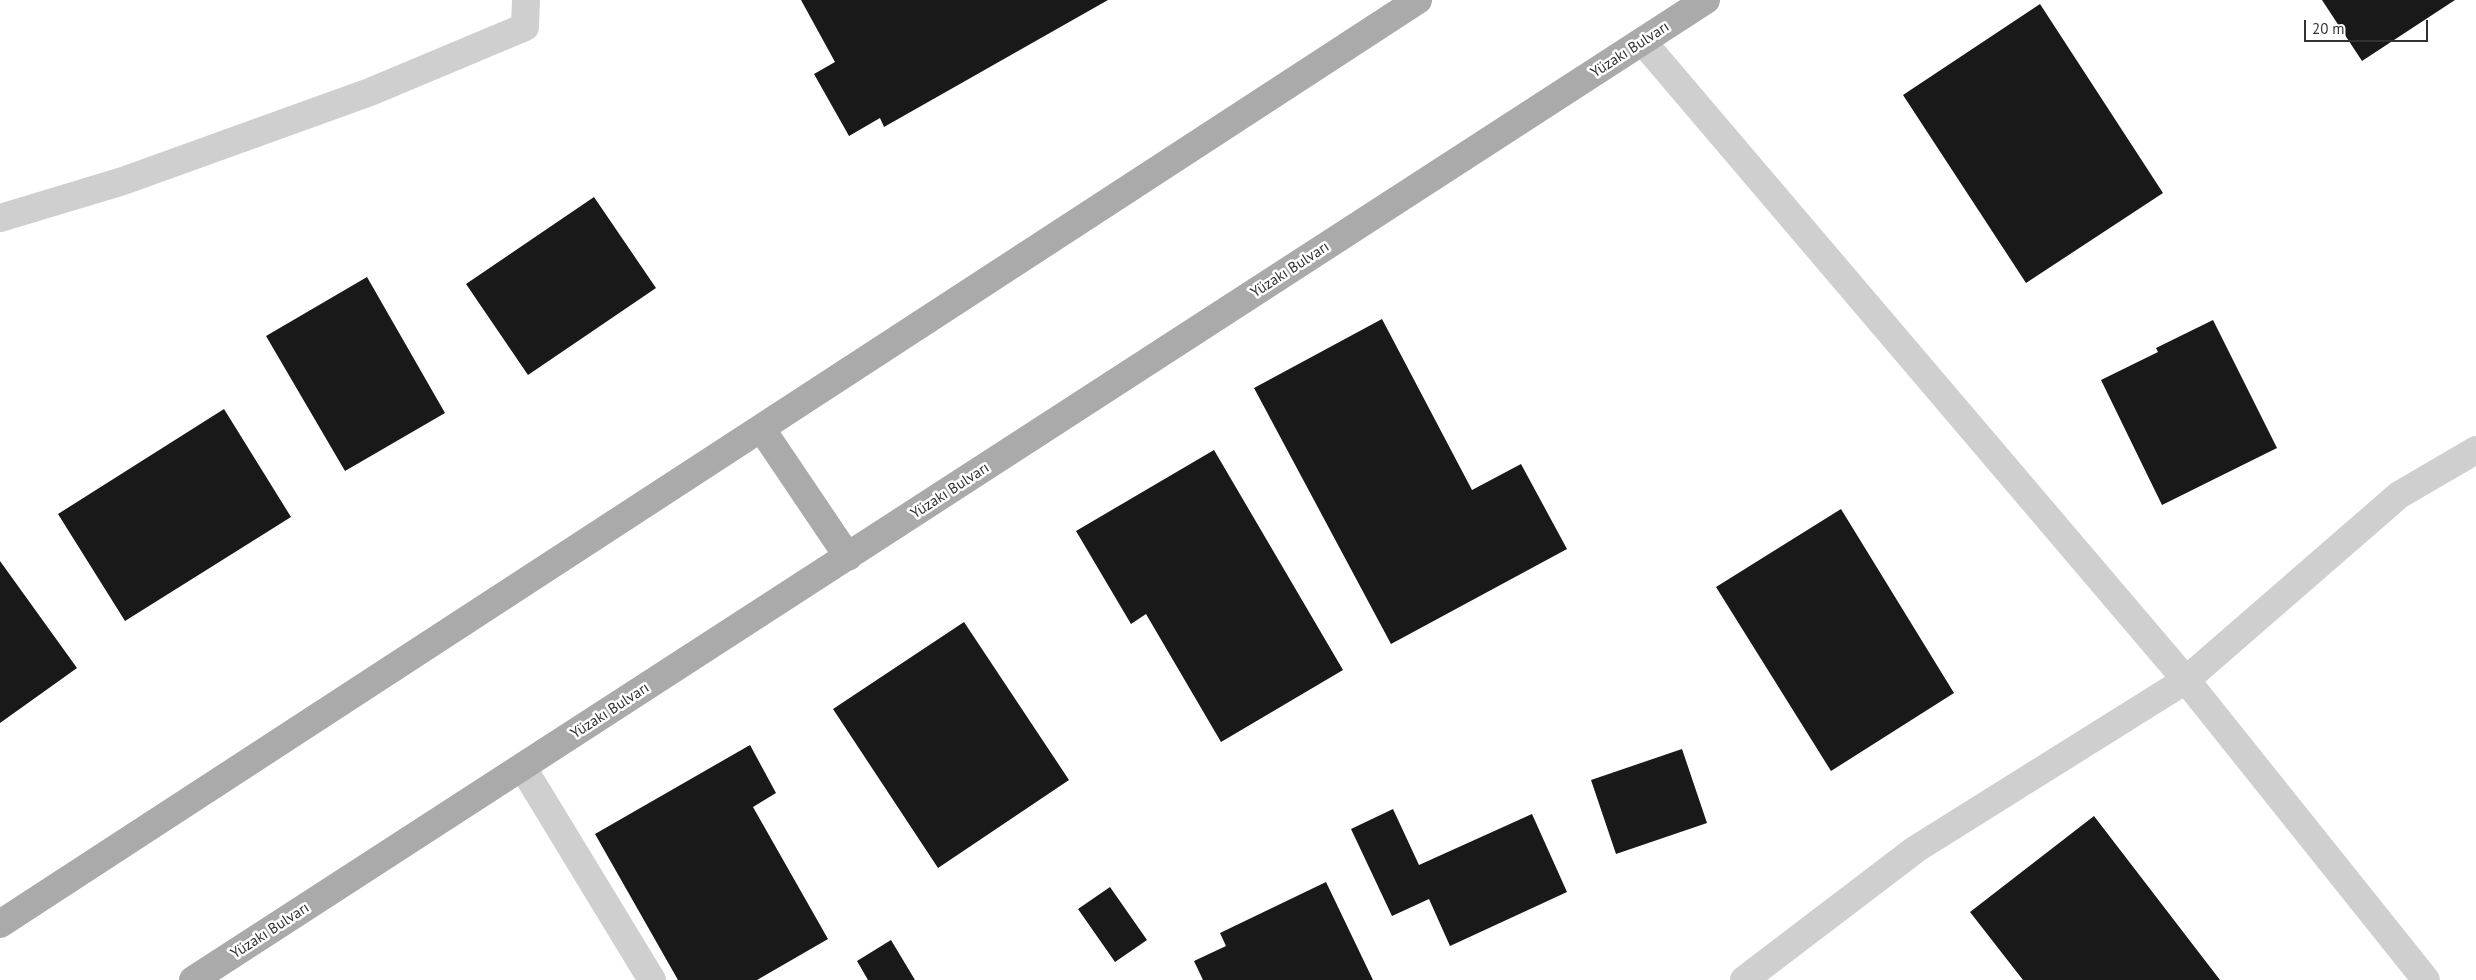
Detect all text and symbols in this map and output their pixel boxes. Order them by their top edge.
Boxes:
scale bar [2306,10,2430,42]
street label: Yüzakı Bulvarı [1587,18,1673,82]
text: 20 m [2312,19,2345,38]
street label: Yüzakı Bulvarı [1247,238,1333,302]
street label: Yüzakı Bulvarı [907,459,993,523]
street label: Yüzakı Bulvarı [567,679,653,743]
street label: Yüzakı Bulvarı [227,899,313,963]

